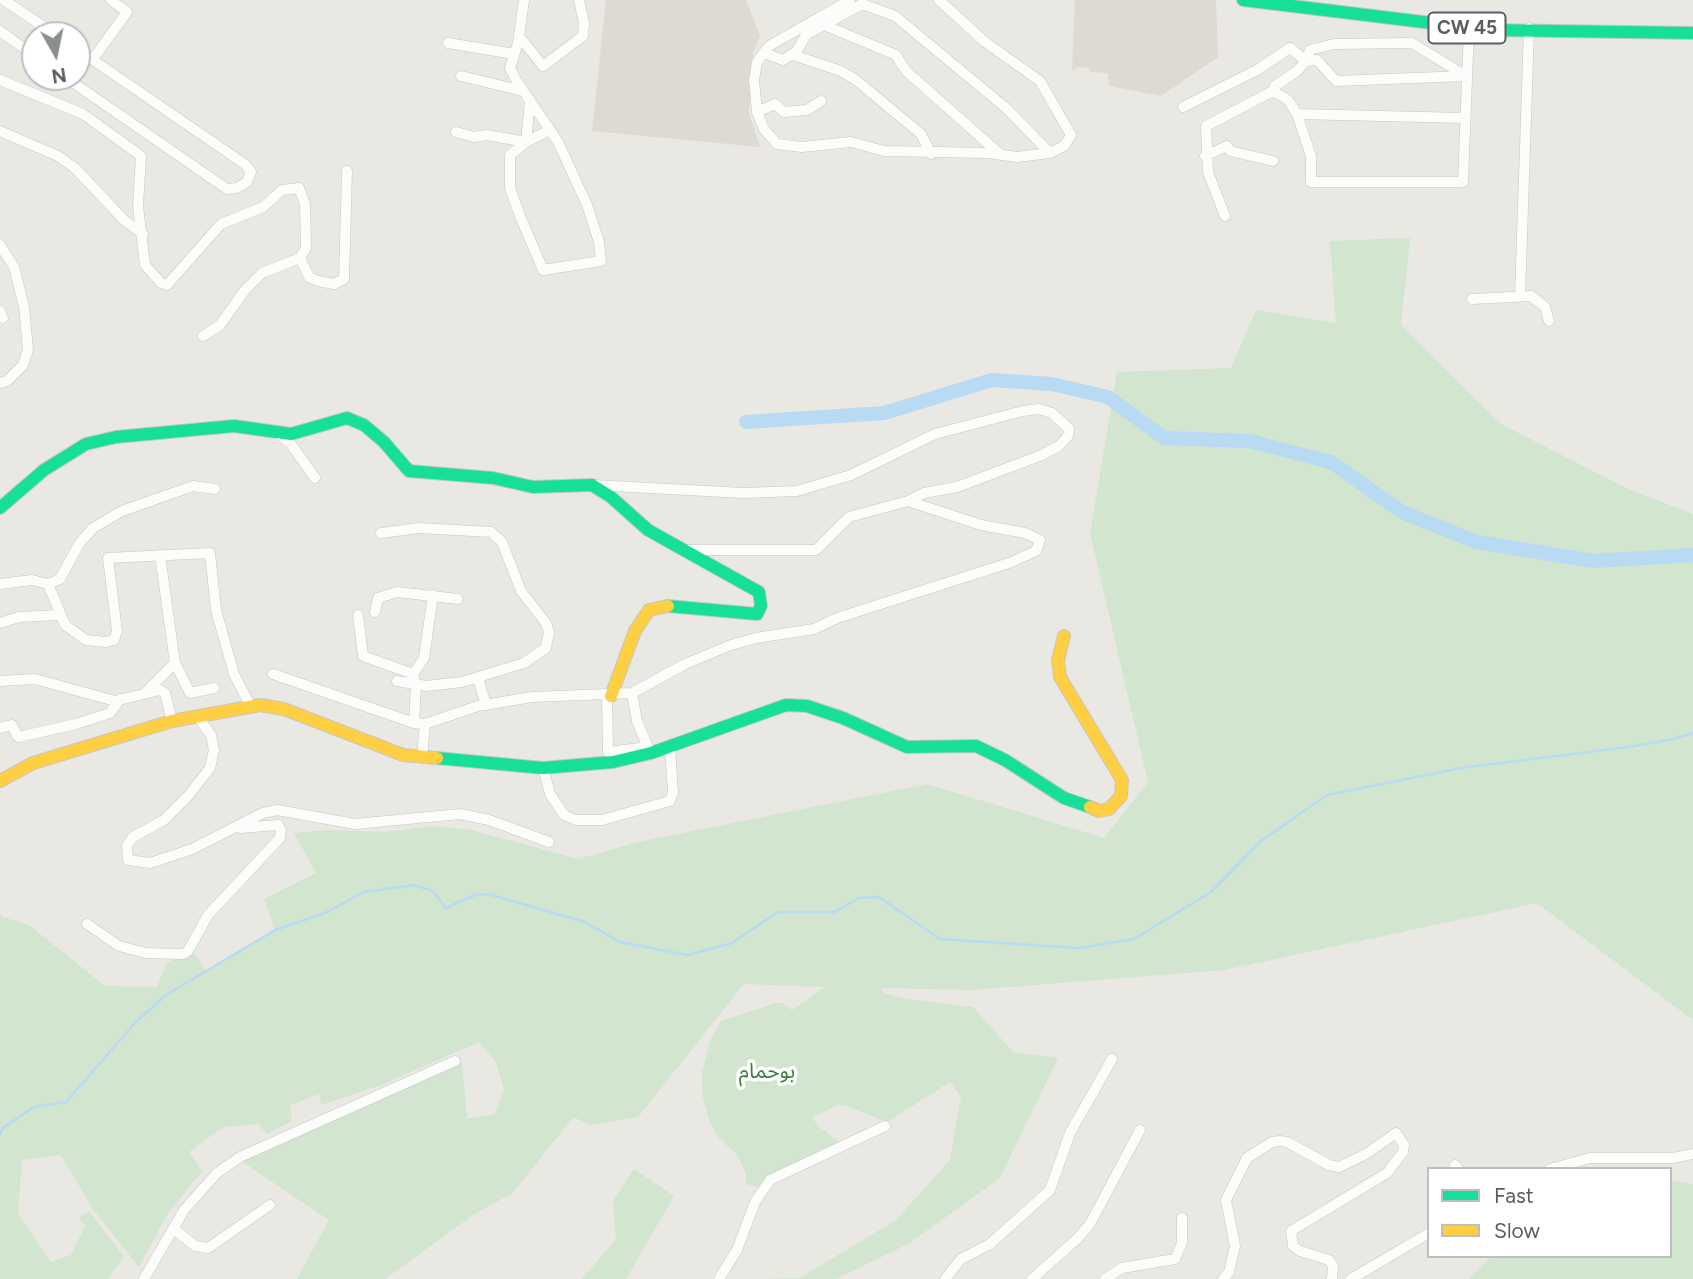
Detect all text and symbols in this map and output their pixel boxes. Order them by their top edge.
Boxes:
road number: CW 45 [1428,12,1506,44]
north arrow [21,21,91,91]
text: N [50,63,68,88]
park label: بوحمام [739,1059,795,1085]
legend [1427,1167,1672,1258]
text: Fast [1494,1183,1534,1208]
text: Slow [1494,1218,1540,1243]

